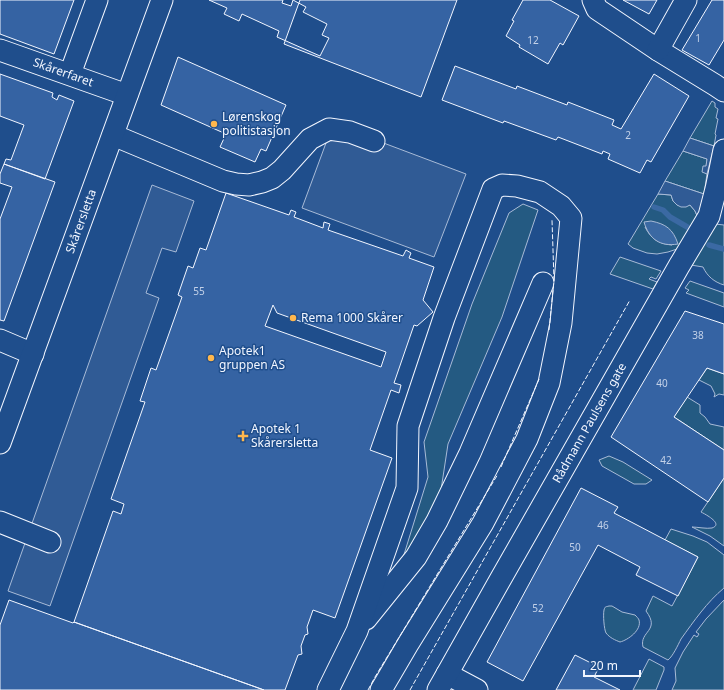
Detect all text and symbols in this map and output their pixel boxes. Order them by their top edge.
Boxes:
house number: 1 [695,31,701,45]
house number: 12 [527,33,539,47]
street label: Skårerfaret [31,53,96,91]
place label: Lørenskog politistasjon [222,108,291,139]
marker: Lørenskog politistasjon [209,119,219,129]
house number: 2 [625,128,631,142]
street label: Skårersletta [61,187,100,256]
house number: 55 [193,284,205,298]
place label: Rema 1000 Skårer [301,309,403,326]
marker: Rema 1000 Skårer [288,313,298,323]
house number: 38 [692,328,704,342]
place label: Apotek1 gruppen AS [219,342,285,373]
marker: Apotek1 gruppen AS [206,353,216,363]
street label: Rådmann Paulsens gate [548,359,630,486]
house number: 40 [656,376,668,390]
place label: Apotek 1 Skårersletta [251,420,318,451]
marker: Apotek 1 Skårersletta [238,431,248,441]
house number: 42 [660,453,672,467]
house number: 46 [597,518,609,532]
house number: 50 [569,540,581,554]
house number: 52 [532,601,544,615]
scale bar [584,652,640,678]
text: 20 m [590,657,618,674]

